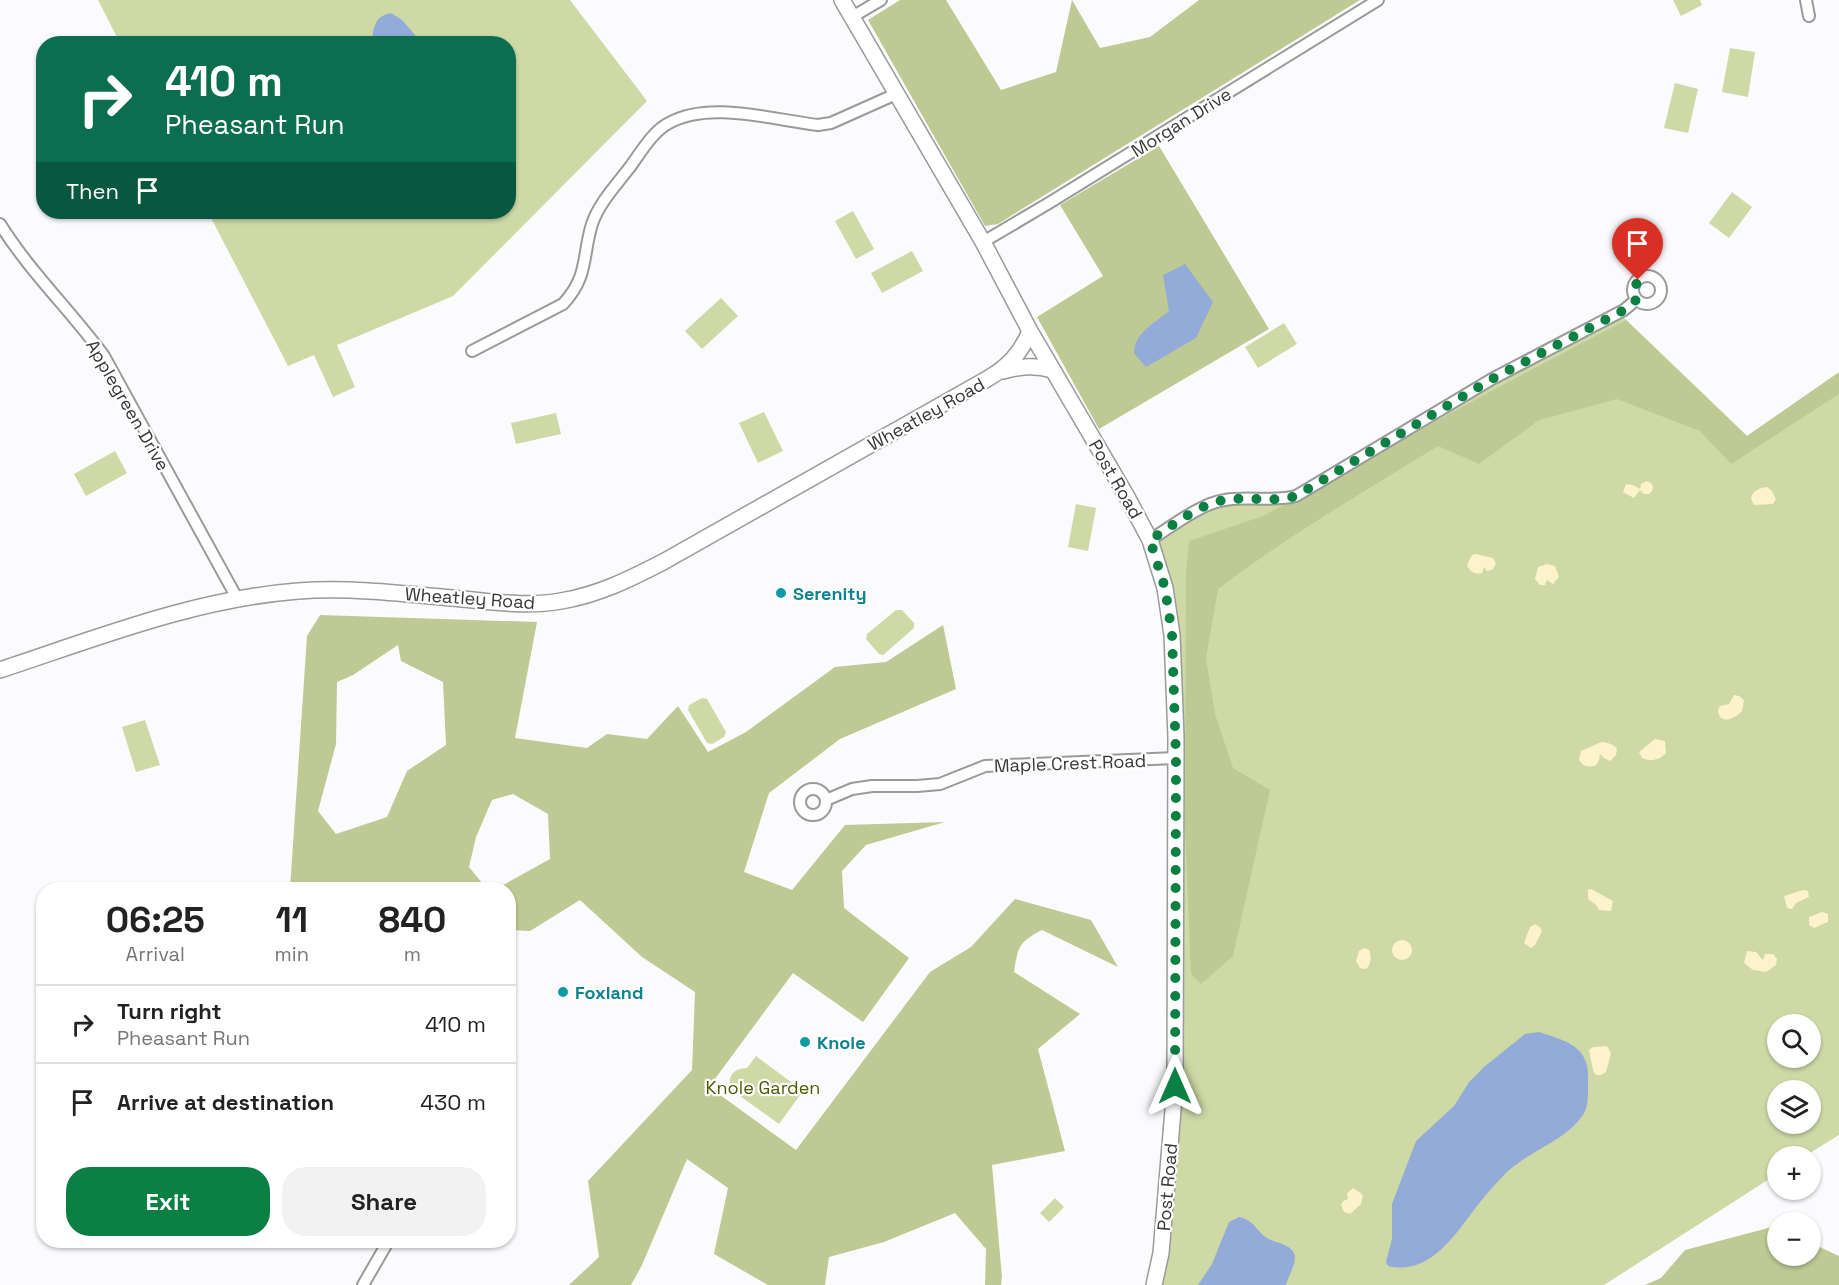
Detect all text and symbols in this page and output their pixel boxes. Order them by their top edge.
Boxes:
text: 410 m [165,55,283,108]
icon: right [66,60,144,138]
street label: Morgan Drive [1127,82,1235,162]
text: Pheasant Run [165,107,344,142]
icon: arrive [131,174,164,207]
text: Then [66,177,119,205]
pin [1612,218,1663,280]
icon: arrive [1621,227,1654,260]
street label: Applegreen Drive [81,335,175,475]
street label: Wheatley Road [863,372,989,456]
street label: Post Road [1084,435,1148,523]
street label: Wheatley Road [404,582,536,614]
place label: Serenity [793,582,867,605]
marker: Serenity [774,586,788,600]
street label: Maple Crest Road [994,749,1146,777]
text: 06:25 [106,897,205,943]
text: 11 [275,897,308,943]
text: 840 [379,897,446,943]
text: Arrival [126,941,185,967]
text: min [275,941,309,967]
text: m [404,941,421,967]
place label: Foxland [575,981,643,1004]
marker: Foxland [556,985,570,999]
text: Turn right [117,997,222,1025]
icon: right [66,1008,99,1041]
text: 410 m [425,1010,486,1038]
map controls [1767,1014,1821,1266]
button: search [1767,1014,1821,1068]
text: Pheasant Run [117,1025,250,1051]
place label: Knole [817,1031,866,1054]
marker: Knole [798,1035,812,1049]
position arrow [1143,1054,1207,1118]
park label: Knole Garden [706,1076,820,1099]
button: layers [1767,1080,1821,1134]
icon: arrive [66,1086,99,1119]
text: Arrive at destination [117,1088,334,1116]
text: 430 m [420,1088,486,1116]
street label: Post Road [1152,1142,1182,1232]
button: + [1767,1146,1821,1200]
button: Exit [66,1167,270,1236]
button: Share [282,1167,486,1236]
button: − [1767,1212,1821,1266]

